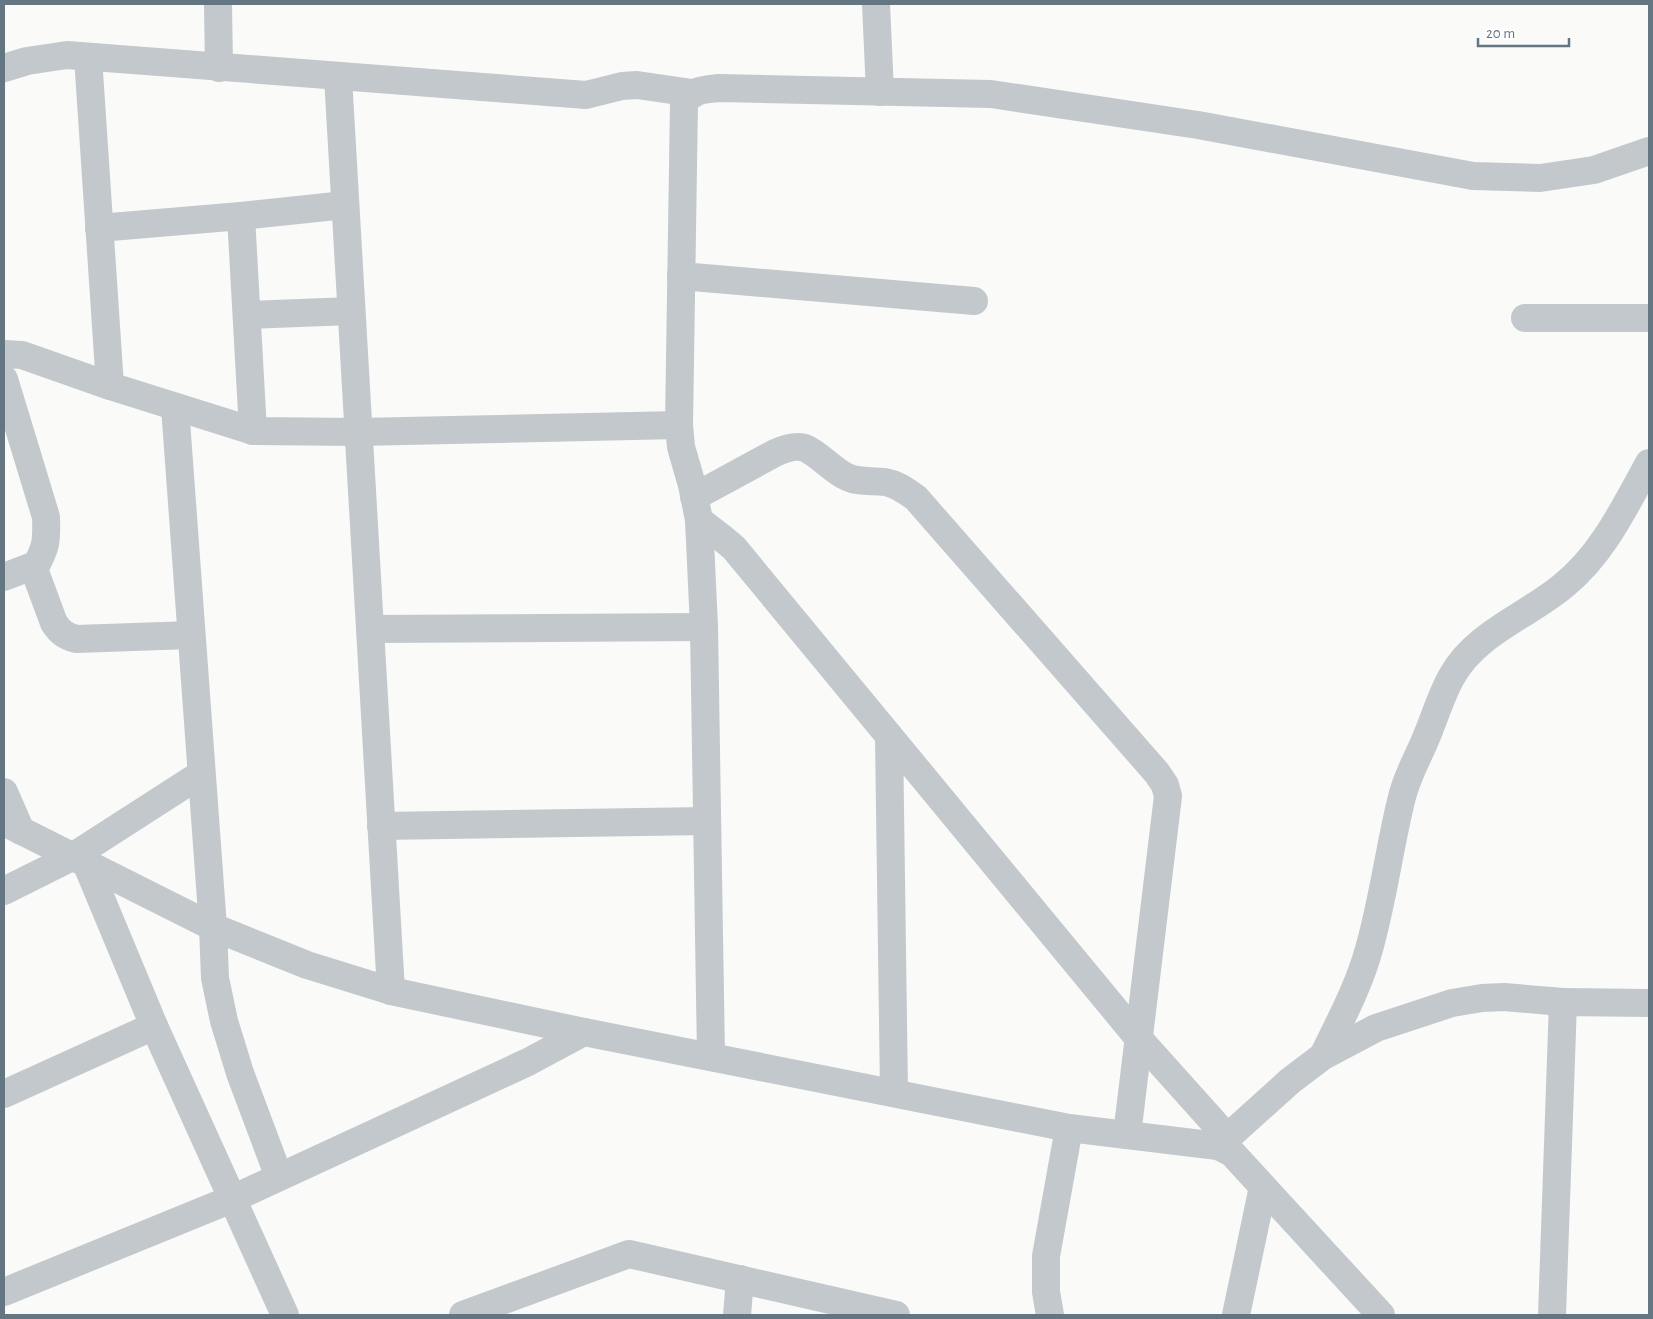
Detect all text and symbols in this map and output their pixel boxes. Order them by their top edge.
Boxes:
scale bar [1478,15,1569,47]
text: 20 m [1486,26,1515,41]

